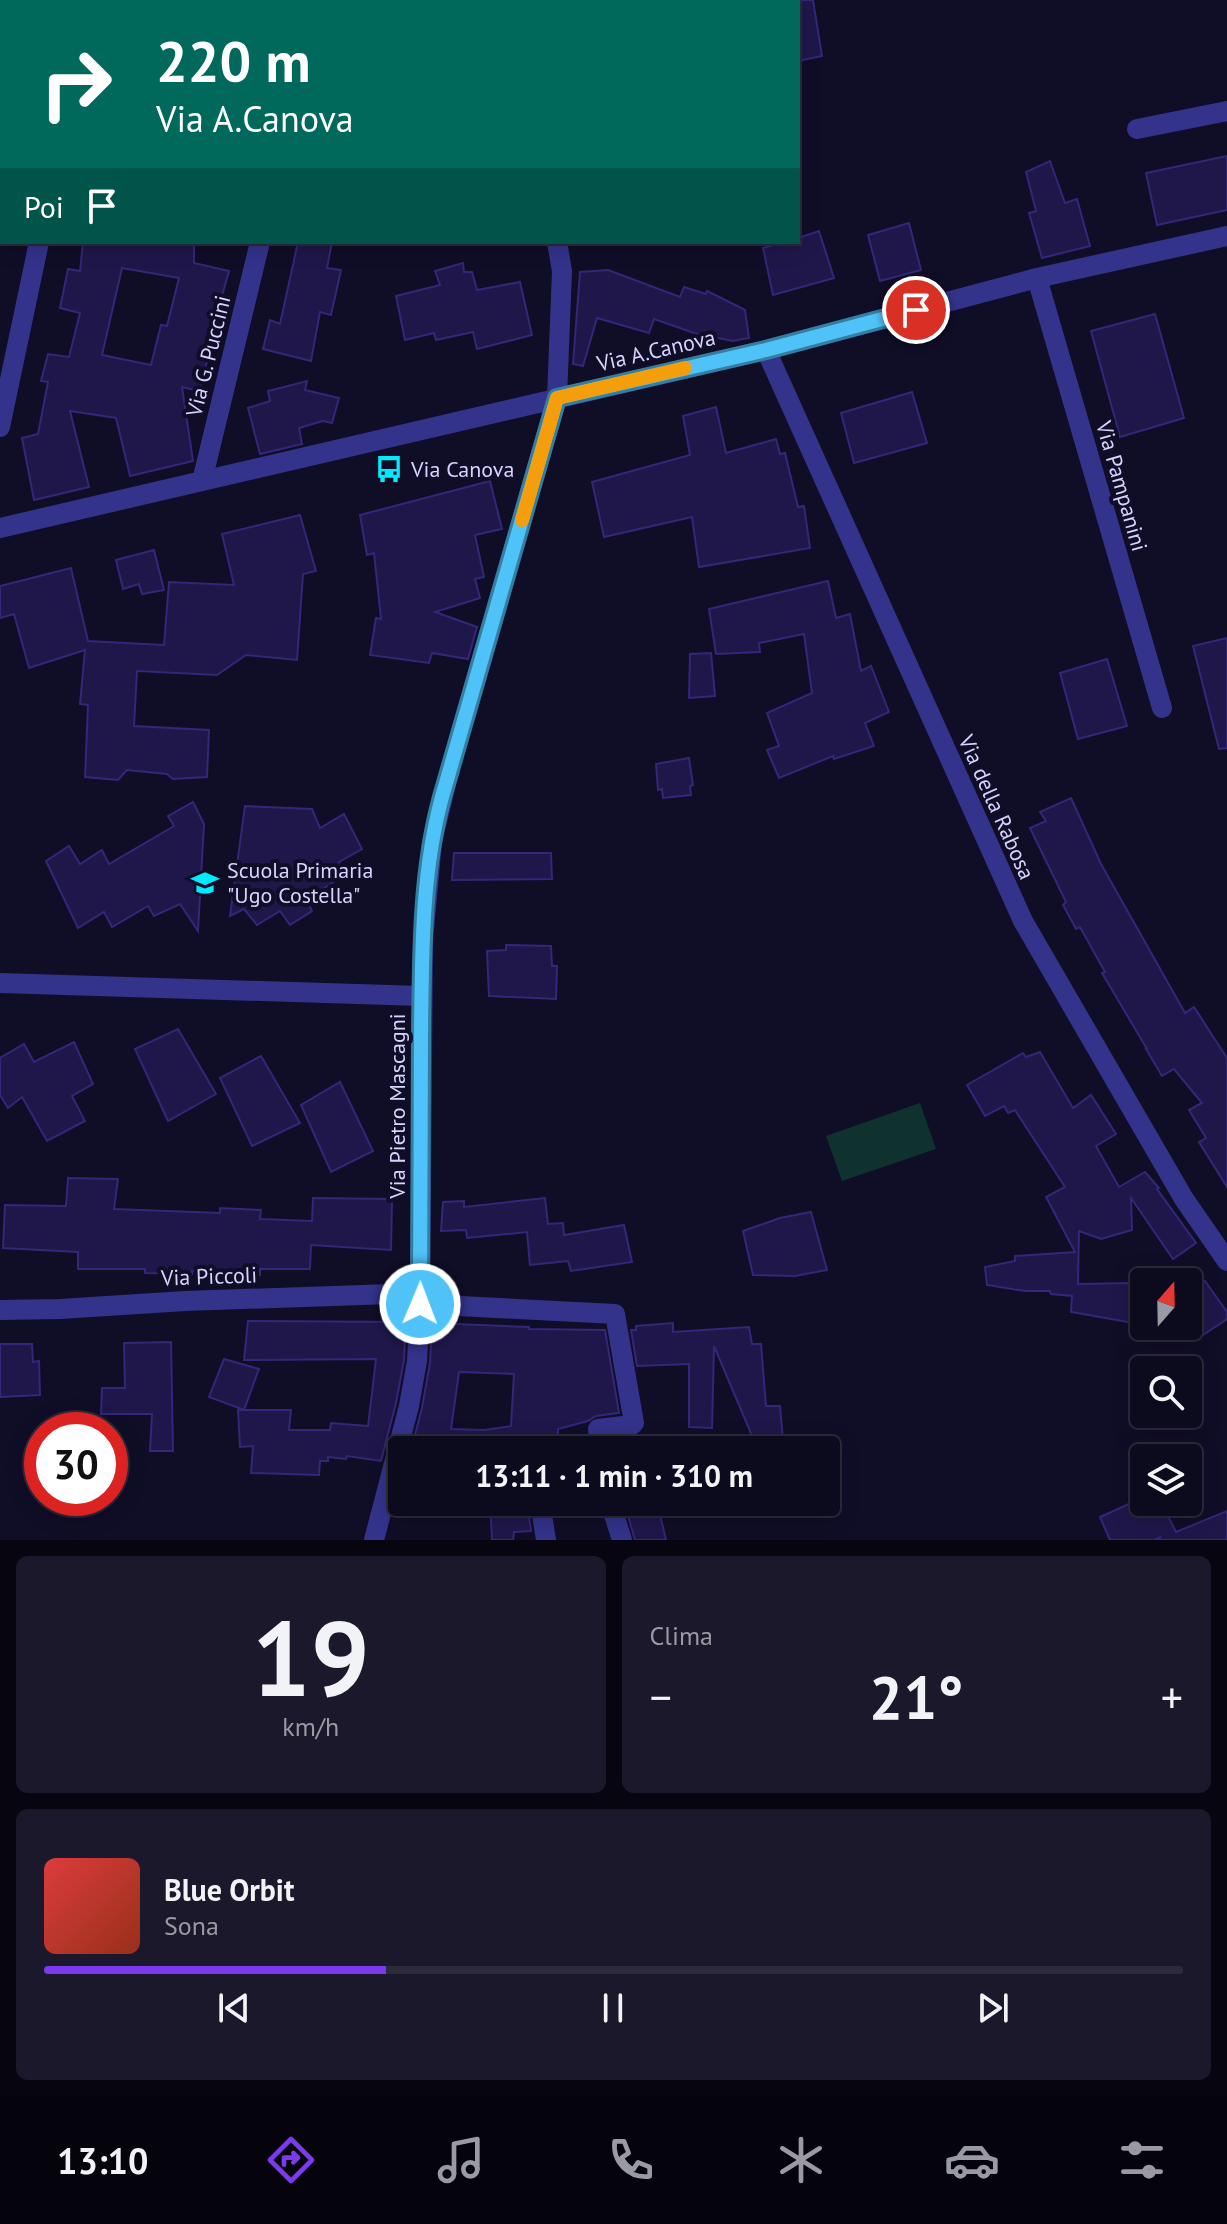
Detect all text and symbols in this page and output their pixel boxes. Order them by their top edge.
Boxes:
text: 220 m [156,25,311,97]
icon: right [24,32,128,136]
text: Via A.Canova [156,95,354,142]
icon: arrive [80,184,124,228]
text: Poi [24,187,64,226]
pin [882,276,950,344]
icon: arrive [894,288,938,332]
street label: Via G. Puccini [179,292,237,421]
street label: Via A.Canova [593,323,718,377]
street label: Via Pampanini [1090,417,1154,554]
bus stop icon: Via Canova [374,454,404,484]
place label: Via Canova [410,455,514,483]
street label: Via della Rabosa [952,729,1041,884]
place label: Scuola Primaria "Ugo Costella" [227,856,373,909]
school or university icon: Scuola Primaria "Ugo Costella" [190,868,220,898]
street label: Via Pietro Mascagni [383,1013,411,1200]
street label: Via Piccoli [159,1260,258,1292]
position arrow [378,1262,462,1346]
north arrow [1130,1268,1202,1340]
map controls [1130,1268,1202,1516]
button: search [1130,1356,1202,1428]
speed limit sign: 30 [24,1412,128,1516]
button: layers [1130,1444,1202,1516]
text: 13:11 · 1 min · 310 m [475,1456,753,1495]
text: 19 [252,1590,370,1725]
text: Clima [650,1619,713,1652]
text: 21° [869,1658,963,1736]
text: − [650,1668,672,1725]
text: + [1161,1668,1183,1725]
text: km/h [282,1710,339,1743]
text: Blue Orbit [164,1870,294,1909]
text: Sona [164,1909,219,1942]
icon: previous [212,1986,256,2030]
icon: pause [591,1986,635,2030]
icon: next [971,1986,1015,2030]
icon: directions [263,2132,319,2188]
icon: music [433,2132,489,2188]
icon: phone [603,2132,659,2188]
icon: climate [773,2132,829,2188]
icon: car [944,2132,1000,2188]
icon: filters [1114,2132,1170,2188]
text: 13:10 [57,2137,148,2184]

